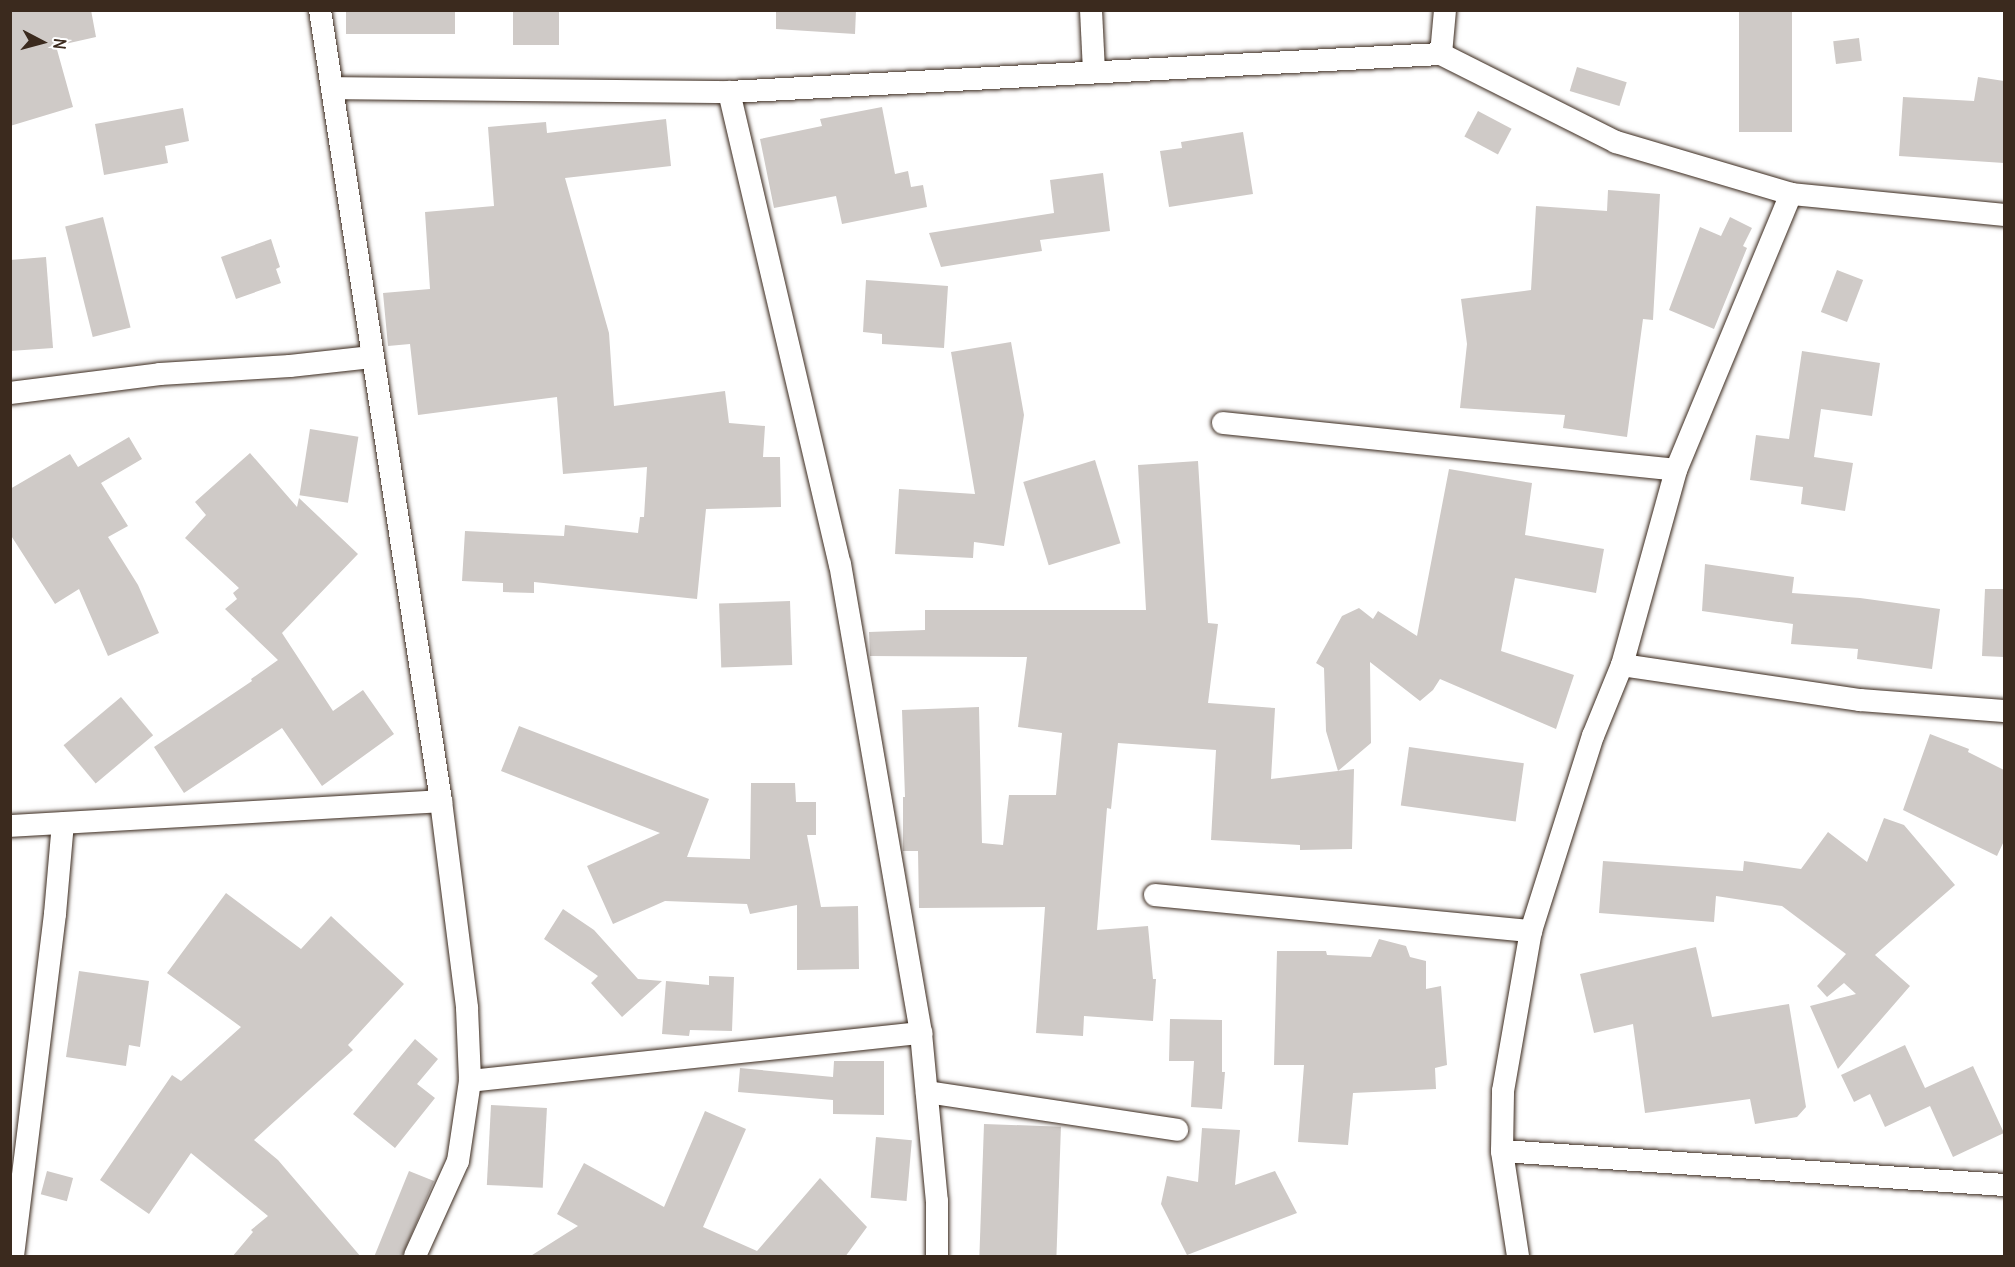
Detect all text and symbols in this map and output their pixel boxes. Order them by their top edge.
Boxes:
north arrow [12,12,72,72]
text: N [49,37,70,50]

